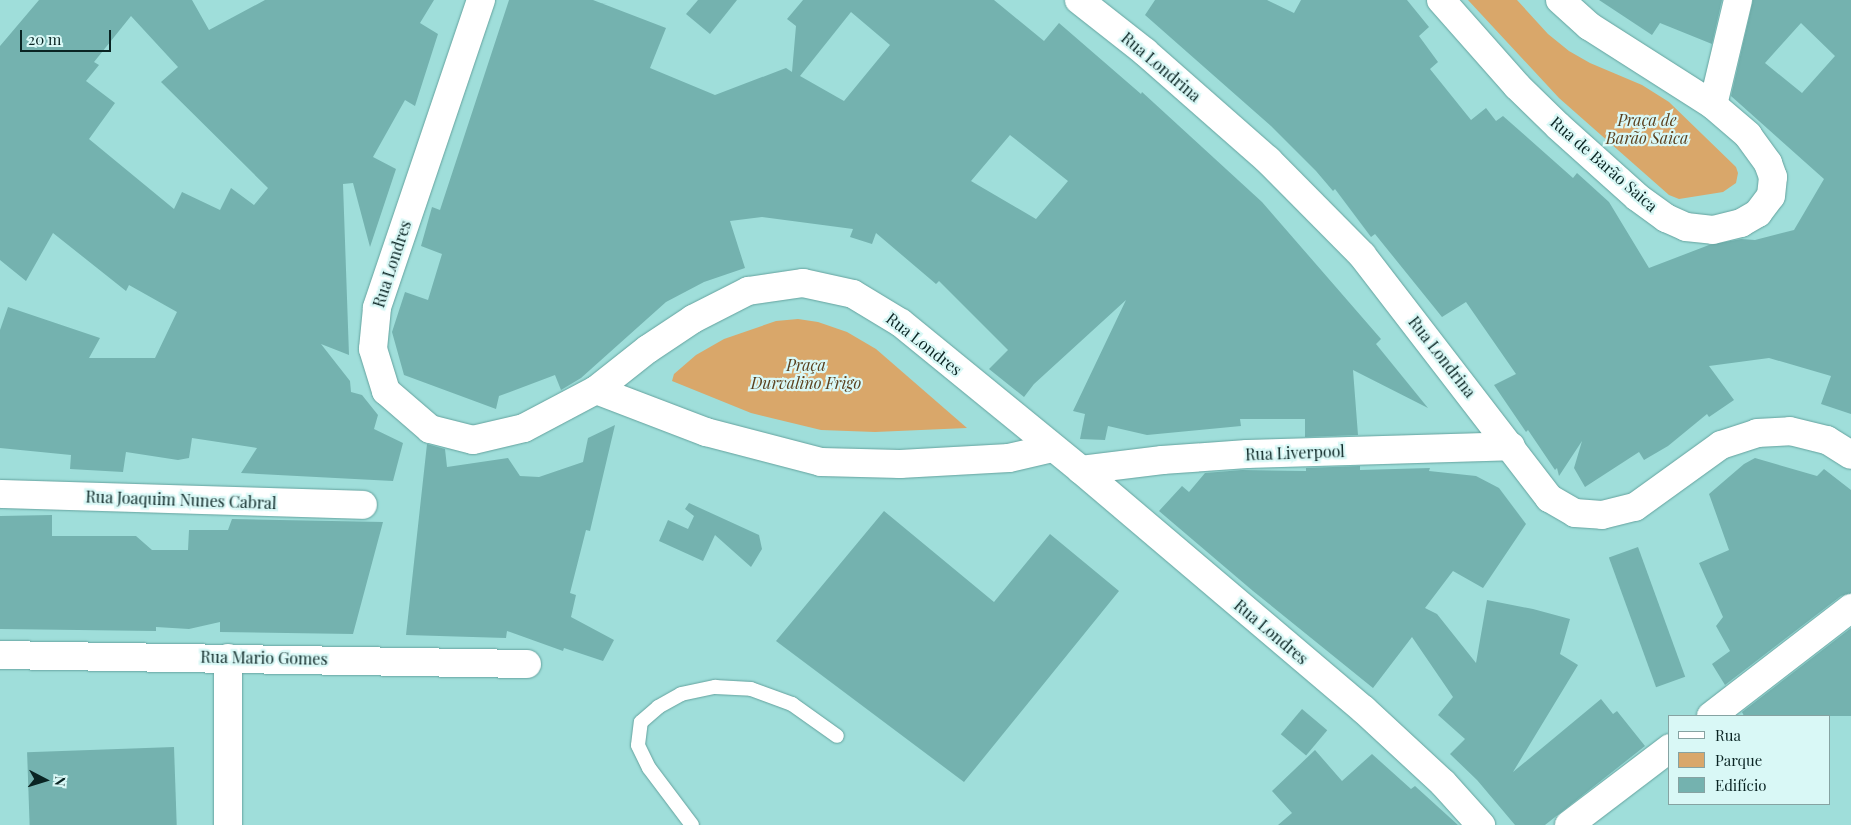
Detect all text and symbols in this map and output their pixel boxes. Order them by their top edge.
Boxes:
scale bar [22,20,114,52]
street label: Rua Londrina [1117,28,1205,106]
text: 20 m [28,29,61,49]
park label: Praça de Barão Saica [1606,110,1688,148]
street label: Rua de Barão Saica [1546,112,1662,216]
street label: Rua Londres [369,218,415,310]
street label: Rua Londres [882,309,966,379]
street label: Rua Londrina [1404,312,1480,402]
park label: Praça Durvalino Frigo [751,355,861,393]
street label: Rua Liverpool [1245,442,1345,464]
street label: Rua Joaquim Nunes Cabral [85,487,277,513]
street label: Rua Londres [1230,595,1312,669]
street label: Rua Mario Gomes [200,647,328,669]
legend [1668,715,1831,805]
text: Rua [1715,725,1741,745]
text: Parque [1715,750,1762,770]
north arrow [20,755,70,805]
text: N [51,775,70,787]
text: Edifício [1715,775,1767,795]

